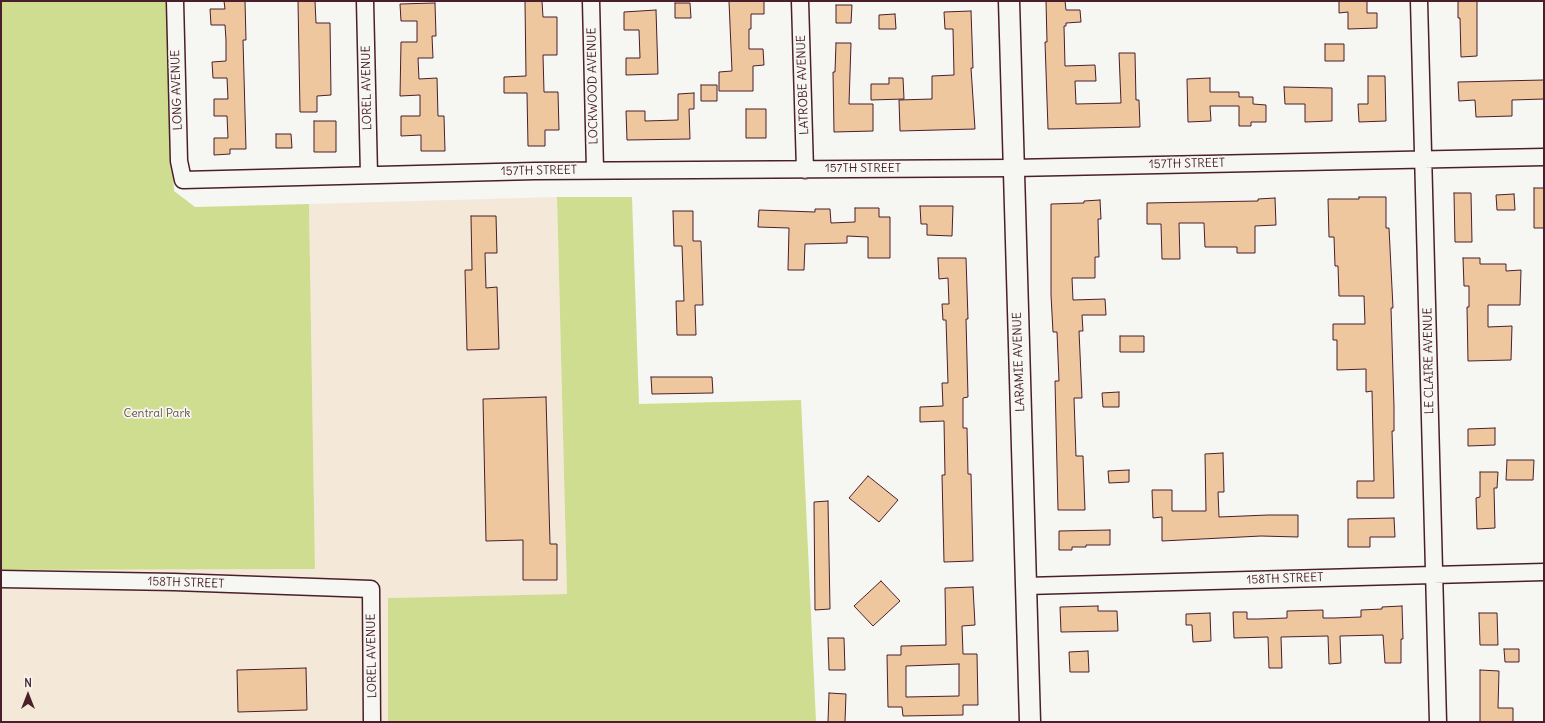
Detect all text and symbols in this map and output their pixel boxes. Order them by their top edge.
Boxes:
street label: LOCKWOOD AVENUE [585,27,601,145]
street label: LATROBE AVENUE [794,35,812,135]
street label: LOREL AVENUE [359,45,375,131]
street label: LONG AVENUE [168,49,186,131]
street label: 157TH STREET [1149,156,1225,172]
street label: 157TH STREET [825,162,901,176]
street label: 157TH STREET [501,163,577,179]
street label: LE CLAIRE AVENUE [1421,307,1437,415]
street label: LARAMIE AVENUE [1010,312,1028,412]
park label: Central Park [124,407,190,421]
street label: 158TH STREET [1246,570,1324,588]
street label: 158TH STREET [147,574,225,592]
street label: LOREL AVENUE [364,613,380,699]
north arrow [8,675,48,715]
text: N [24,676,32,690]

